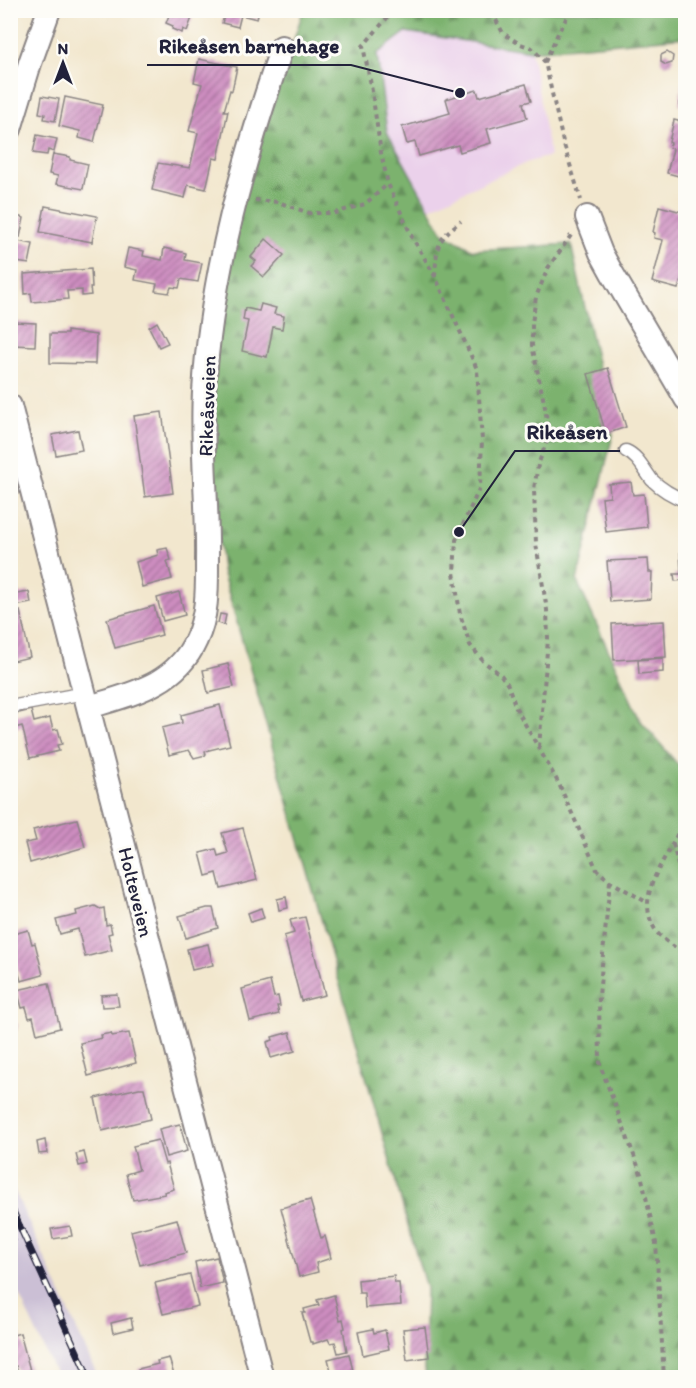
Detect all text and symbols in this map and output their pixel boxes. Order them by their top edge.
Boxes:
callout: Rikeåsen barnehage [147,26,351,65]
north arrow [33,33,93,93]
text: Rikeåsen barnehage [159,33,339,59]
text: N [58,39,68,58]
street label: Rikeåsveien [193,355,221,457]
callout: Rikeåsen [515,412,620,451]
text: Rikeåsen [526,419,608,444]
street label: Holteveien [113,845,159,939]

